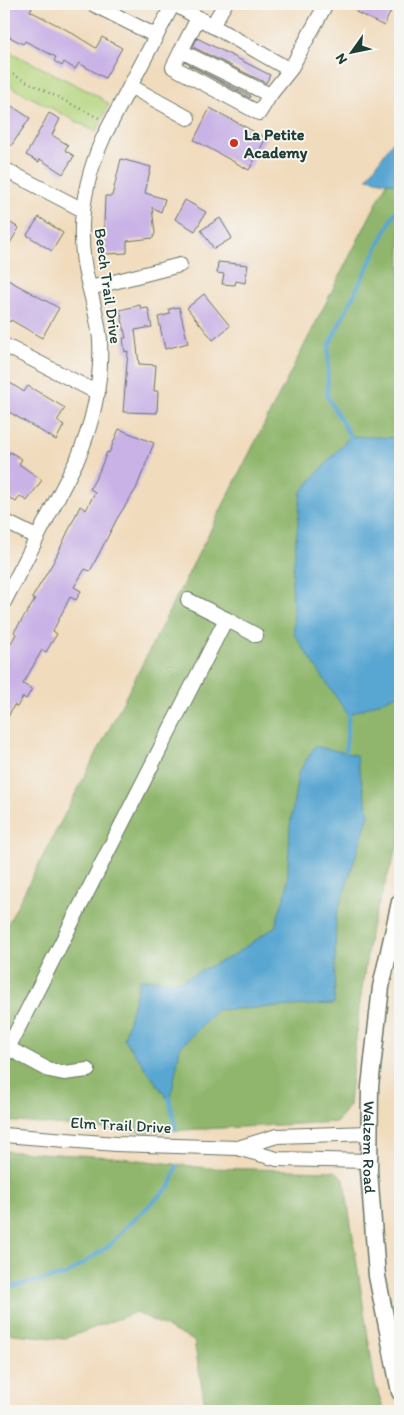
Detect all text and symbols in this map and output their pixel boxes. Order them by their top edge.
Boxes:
north arrow [326,28,376,78]
text: N [332,50,351,67]
place label: La Petite Academy [243,125,308,163]
marker: La Petite Academy [228,137,240,149]
street label: Beech Trail Drive [90,227,126,345]
street label: Walzem Road [359,1101,380,1195]
street label: Elm Trail Drive [70,1113,172,1137]

